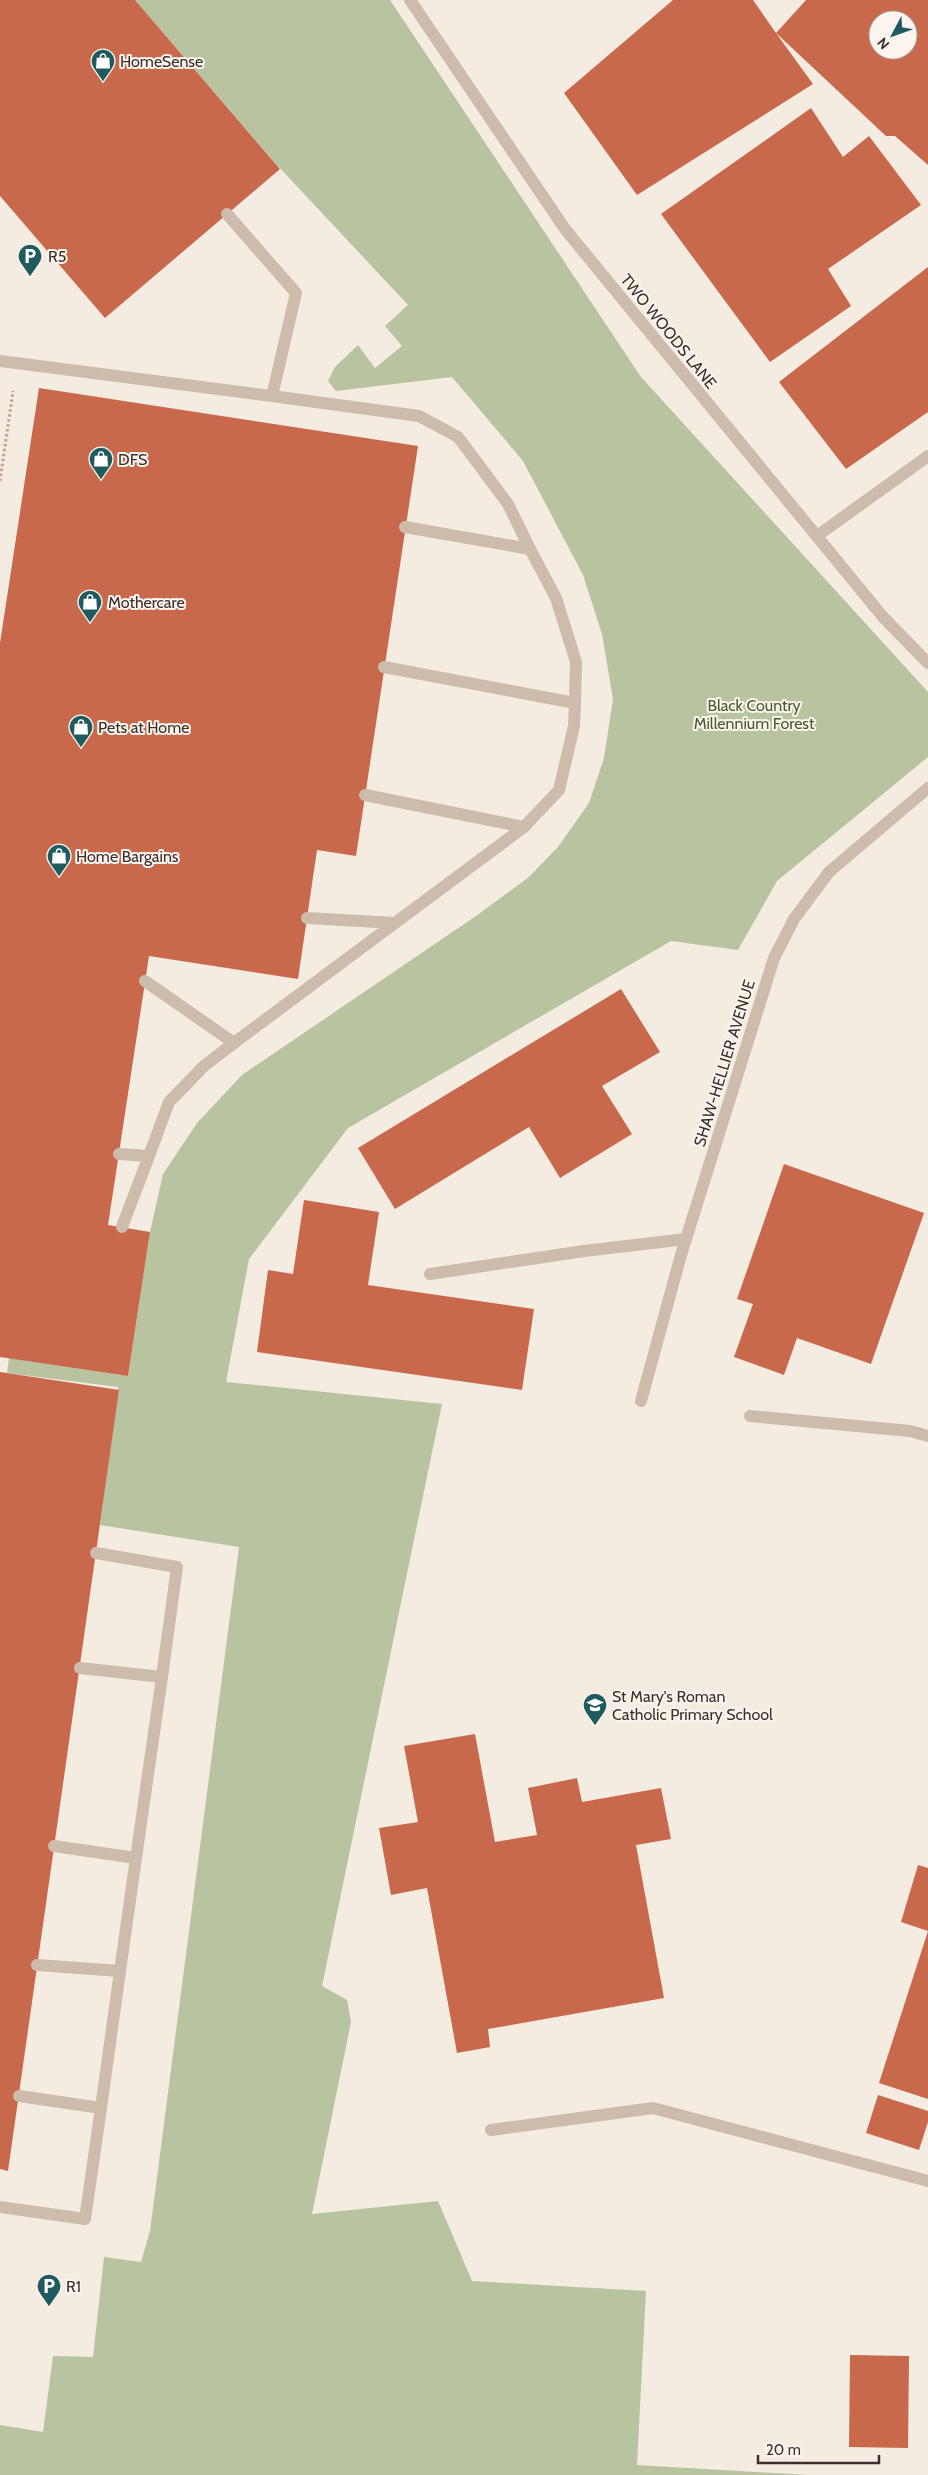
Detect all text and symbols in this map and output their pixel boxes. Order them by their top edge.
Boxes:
north arrow [868,10,918,60]
text: N [873,34,893,53]
shop icon: HomeSense [90,48,116,82]
place label: HomeSense [120,52,203,71]
parking icon: R5 [17,243,43,277]
place label: R5 [48,247,66,266]
street label: TWO WOODS LANE [617,270,721,392]
shop icon: DFS [88,446,114,480]
place label: DFS [118,450,147,469]
shop icon: Mothercare [77,589,103,623]
place label: Mothercare [108,593,185,612]
park label: Black Country Millennium Forest [694,696,815,733]
shop icon: Pets at Home [68,714,94,748]
place label: Pets at Home [98,718,189,737]
shop icon: Home Bargains [46,843,72,877]
place label: Home Bargains [76,847,179,866]
street label: SHAW-HELLIER AVENUE [690,977,759,1149]
place label: St Mary's Roman Catholic Primary School [612,1687,773,1724]
school or university icon: St Mary's Roman Catholic Primary School [582,1692,608,1726]
parking icon: R1 [36,2273,62,2307]
place label: R1 [66,2277,81,2296]
scale bar [758,2432,879,2464]
text: 20 m [766,2441,801,2459]

